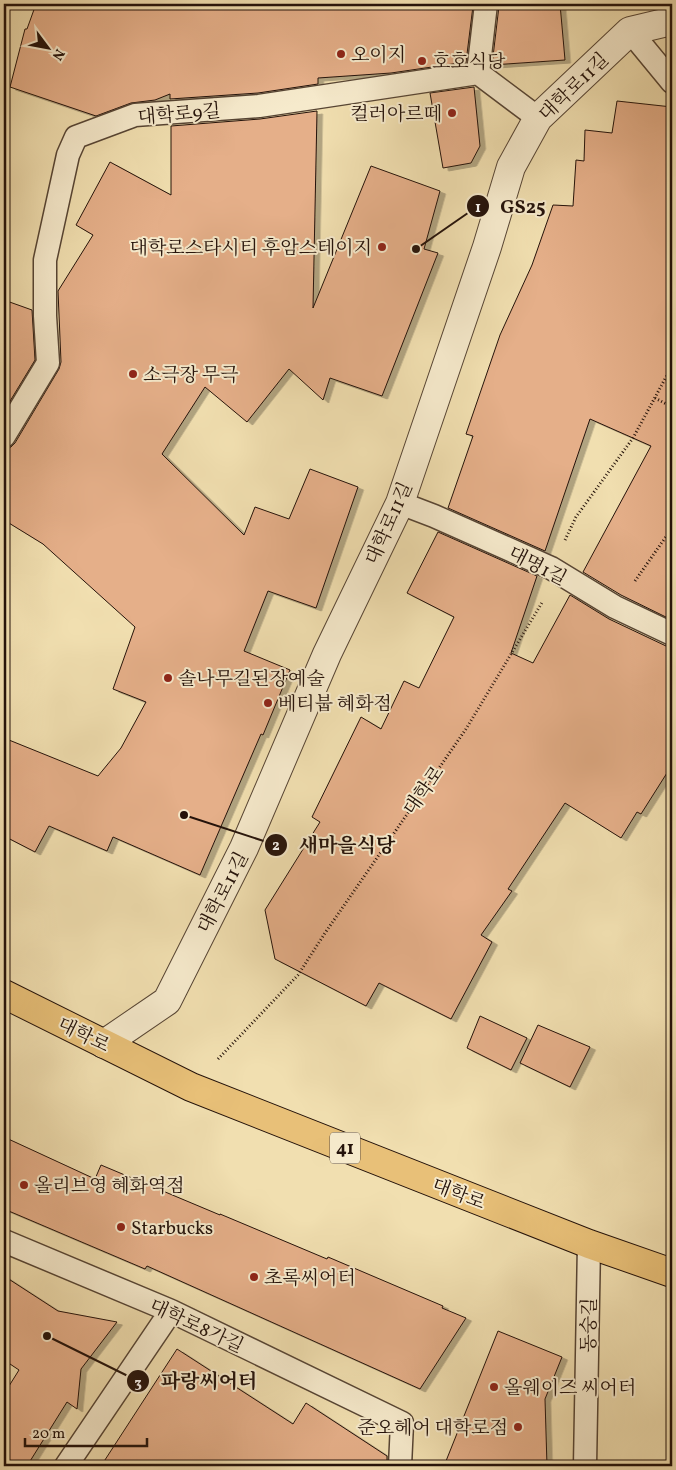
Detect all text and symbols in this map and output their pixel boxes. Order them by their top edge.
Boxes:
north arrow [22,22,72,72]
place label: 오이지 [351,43,406,69]
text: N [47,45,69,63]
street label: 대학로11길 [534,47,615,127]
marker: 오이지 [335,48,347,60]
place label: 호호식당 [432,50,506,76]
marker: 호호식당 [416,55,428,67]
street label: 대학로9길 [137,98,222,132]
place label: 컬러아르떼 [350,102,442,128]
marker: 컬러아르떼 [446,107,458,119]
callout: GS25 [466,189,556,224]
text: GS25 [500,194,546,222]
text: 1 [475,198,481,219]
place label: 대학로스타시티 후암스테이지 [130,236,372,262]
marker: 대학로스타시티 후암스테이지 [376,241,388,253]
place label: 소극장 무극 [143,363,239,389]
marker: 소극장 무극 [127,368,139,380]
street label: 대학로11길 [360,478,420,569]
street label: 대명1길 [503,541,571,593]
place label: 솔나무길된장예술 [178,667,325,693]
marker: 솔나무길된장예술 [162,672,174,684]
place label: 베티붑 혜화점 [278,692,392,718]
marker: 베티붑 혜화점 [262,697,274,709]
street label: 대학로 [398,761,451,821]
callout: 새마을식당 [263,828,405,863]
text: 새마을식당 [299,833,396,861]
text: 2 [272,836,280,857]
street label: 대학로11길 [192,848,255,938]
street label: 대학로 [53,1012,114,1060]
road number: 41 [330,1132,360,1164]
street label: 대학로 [428,1173,489,1217]
place label: 올리브영 혜화역점 [34,1174,185,1200]
marker: 올리브영 혜화역점 [18,1179,30,1191]
place label: Starbucks [131,1216,213,1242]
marker: Starbucks [115,1221,127,1233]
place label: 초록씨어터 [264,1266,356,1292]
marker: 초록씨어터 [248,1271,260,1283]
street label: 대학로8가길 [145,1294,248,1360]
street label: 동숭길 [577,1297,603,1353]
callout: 파랑씨어터 [126,1364,267,1399]
text: 파랑씨어터 [161,1369,257,1397]
text: 3 [134,1373,142,1394]
place label: 올웨이즈 씨어터 [504,1376,636,1402]
marker: 올웨이즈 씨어터 [488,1381,500,1393]
scale bar [25,1415,148,1447]
place label: 준오헤어 대학로점 [357,1416,508,1442]
marker: 준오헤어 대학로점 [512,1421,524,1433]
text: 20 m [32,1424,65,1445]

